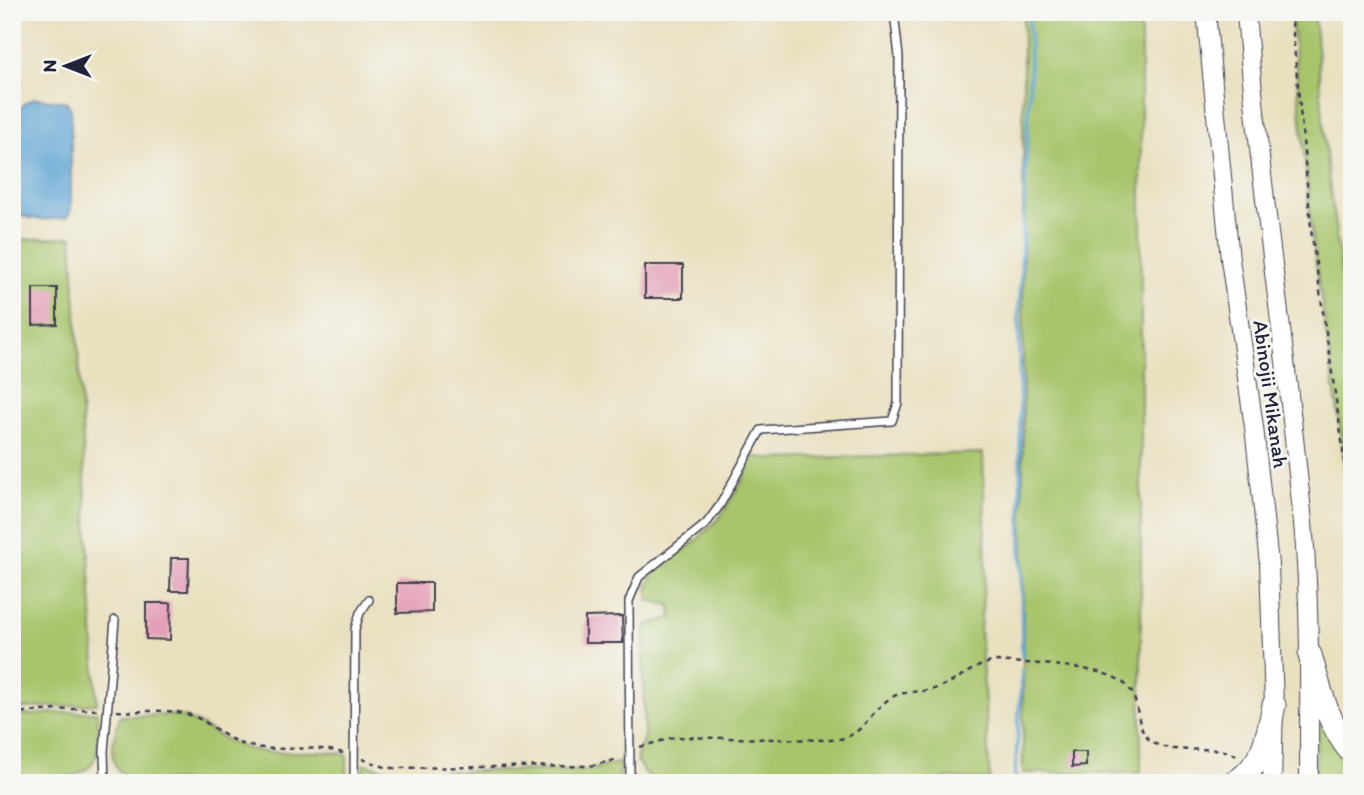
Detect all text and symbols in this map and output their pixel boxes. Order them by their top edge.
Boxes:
north arrow [32,32,102,102]
text: N [38,60,61,72]
street label: Abinojii Mikanah [1248,318,1294,470]

